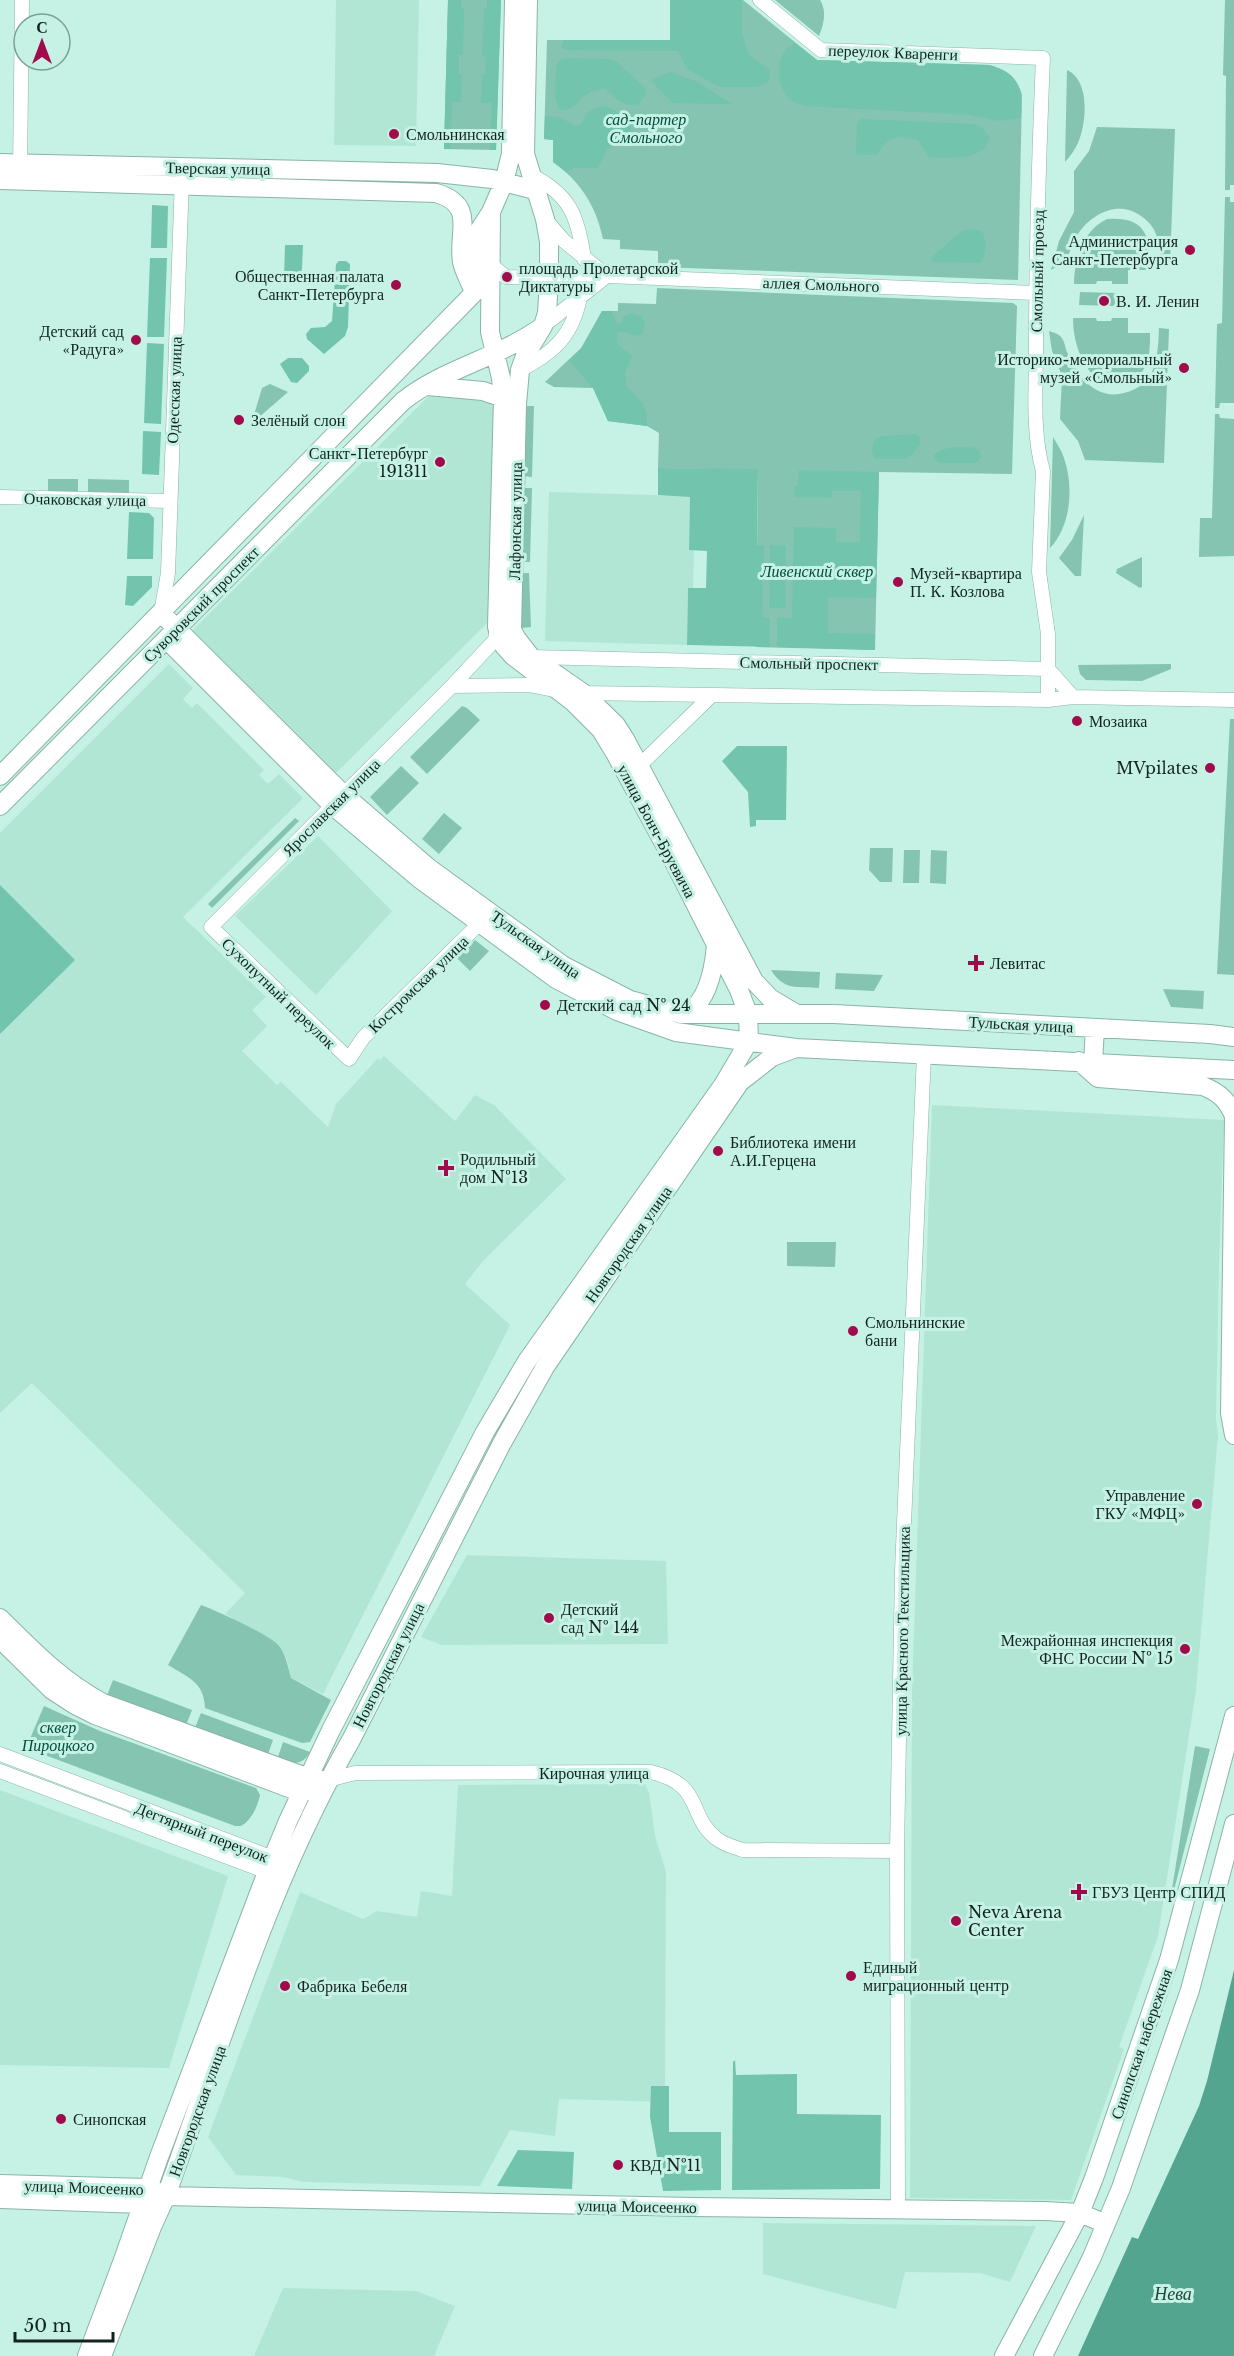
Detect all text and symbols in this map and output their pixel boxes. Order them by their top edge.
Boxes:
north arrow [12,12,72,72]
text: С [36,17,48,37]
street label: переулок Кваренги [828,40,959,64]
park label: сад-партер Смольного [606,109,686,147]
place label: Смольнинская [406,124,505,144]
marker: Смольнинская [387,127,401,141]
street label: Тверская улица [165,157,271,179]
street label: Смольный проезд [1026,210,1048,332]
place label: Администрация Санкт-Петербурга [1052,231,1179,269]
marker: Администрация Санкт-Петербурга [1183,243,1197,257]
place label: площадь Пролетарской Диктатуры [519,258,679,296]
place label: Общественная палата Санкт-Петербурга [235,266,384,304]
marker: площадь Пролетарской Диктатуры [500,270,514,284]
street label: аллея Смольного [762,272,880,296]
marker: Общественная палата Санкт-Петербурга [389,278,403,292]
place label: В. И. Ленин [1116,291,1200,311]
marker: В. И. Ленин [1097,294,1111,308]
place label: Детский сад «Радуга» [39,321,124,359]
marker: Детский сад «Радуга» [129,333,143,347]
street label: Одесская улица [162,336,186,444]
place label: Историко-мемориальный музей «Смольный» [997,349,1172,387]
marker: Историко-мемориальный музей «Смольный» [1177,361,1191,375]
place label: Зелёный слон [251,410,346,430]
marker: Зелёный слон [232,413,246,427]
place label: Санкт-Петербург 191311 [309,443,428,481]
marker: Санкт-Петербург 191311 [433,455,447,469]
street label: Лафонская улица [504,462,526,580]
street label: Очаковская улица [24,488,146,510]
street label: Суворовский проспект [139,542,263,666]
park label: Ливенский сквер [760,561,873,581]
place label: Музей-квартира П. К. Козлова [910,563,1022,601]
marker: Музей-квартира П. К. Козлова [891,575,905,589]
street label: Смольный проспект [740,652,878,674]
place label: Мозаика [1089,711,1147,731]
marker: Мозаика [1070,714,1084,728]
street label: Ярославская улица [278,754,384,860]
place label: MVpilates [1116,758,1198,778]
street label: улица Бонч-Бруевича [613,761,701,901]
marker: MVpilates [1203,761,1217,775]
street label: Тульская улица [487,906,585,982]
street label: Костромская улица [364,931,472,1037]
street label: Сухопутный переулок [218,933,340,1053]
place label: Левитас [990,953,1045,973]
marker: Левитас [967,954,985,972]
place label: Детский сад № 24 [557,995,691,1015]
marker: Детский сад № 24 [538,998,552,1012]
street label: Тульская улица [968,1011,1074,1037]
place label: Библиотека имени А.И.Герцена [730,1132,856,1170]
marker: Библиотека имени А.И.Герцена [711,1144,725,1158]
place label: Родильный дом №13 [460,1149,536,1187]
marker: Родильный дом №13 [437,1159,455,1177]
street label: Новгородская улица [580,1182,676,1306]
place label: Смольнинские бани [865,1312,965,1350]
marker: Смольнинские бани [846,1324,860,1338]
place label: Управление ГКУ «МФЦ» [1096,1485,1185,1523]
marker: Управление ГКУ «МФЦ» [1190,1497,1204,1511]
street label: улица Красного Текстильщика [890,1526,914,1736]
street label: Новгородская улица [348,1599,428,1731]
place label: Детский сад № 144 [561,1599,639,1637]
marker: Детский сад № 144 [542,1611,556,1625]
place label: Межрайонная инспекция ФНС России № 15 [1001,1630,1174,1668]
marker: Межрайонная инспекция ФНС России № 15 [1178,1642,1192,1656]
park label: сквер Пироцкого [21,1717,94,1755]
street label: Кирочная улица [539,1763,649,1783]
street label: Дегтярный переулок [133,1797,272,1867]
place label: ГБУЗ Центр СПИД [1092,1882,1225,1902]
marker: ГБУЗ Центр СПИД [1070,1883,1088,1901]
place label: Neva Arena Center [968,1902,1062,1940]
marker: Neva Arena Center [949,1914,963,1928]
place label: Единый миграционный центр [863,1957,1009,1995]
street label: Синопская набережная [1106,1965,1176,2122]
marker: Единый миграционный центр [844,1969,858,1983]
place label: Фабрика Бебеля [297,1976,408,1996]
marker: Фабрика Бебеля [278,1979,292,1993]
street label: Новгородская улица [164,2043,230,2179]
place label: Синопская [73,2109,147,2129]
marker: Синопская [54,2112,68,2126]
place label: КВД №11 [630,2155,701,2175]
marker: КВД №11 [611,2158,625,2172]
street label: улица Моисеенко [24,2175,144,2199]
street label: улица Моисеенко [577,2195,697,2217]
water label: Нева [1153,2283,1192,2305]
scale bar [15,2305,112,2343]
text: 50 m [24,2315,72,2337]

